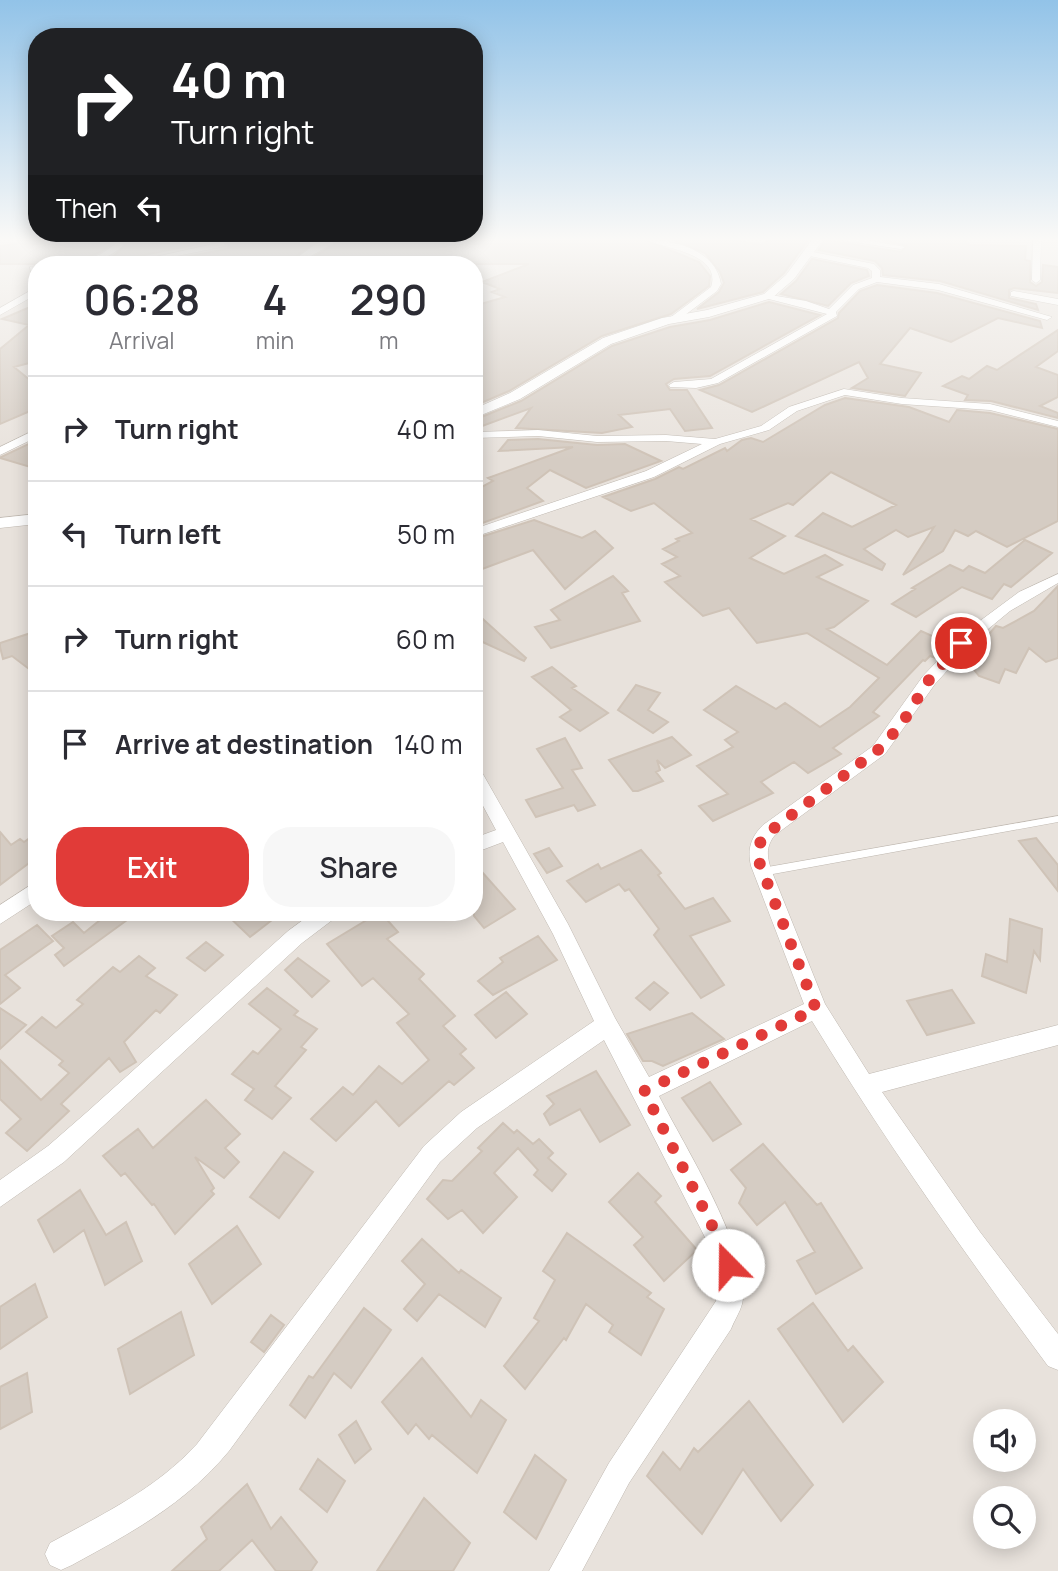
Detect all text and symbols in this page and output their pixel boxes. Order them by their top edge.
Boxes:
text: 40 m [171,46,287,113]
icon: right [56,56,147,147]
text: Turn right [171,110,314,154]
icon: left [131,189,169,227]
text: Then [56,190,117,226]
text: 06:28 [83,270,200,328]
text: 4 [262,270,288,328]
text: 290 [350,270,428,328]
text: Arrival [109,324,175,356]
text: min [256,324,294,356]
text: m [379,324,398,356]
icon: right [56,410,94,448]
text: Turn right [115,411,239,447]
text: 40 m [397,411,455,447]
icon: left [56,515,94,553]
text: Turn left [115,516,222,552]
text: 50 m [397,516,455,552]
pin [931,613,991,673]
icon: right [56,620,94,658]
text: Turn right [115,621,239,657]
text: 60 m [396,621,455,657]
icon: arrive [942,624,980,662]
icon: arrive [56,725,94,763]
text: Arrive at destination [115,726,373,762]
text: 140 m [394,726,463,762]
button: Exit [56,827,249,907]
button: Share [263,827,455,907]
position arrow [691,1228,765,1302]
map controls [973,1409,1036,1549]
button: sound [973,1409,1036,1472]
button: search [973,1486,1036,1549]

